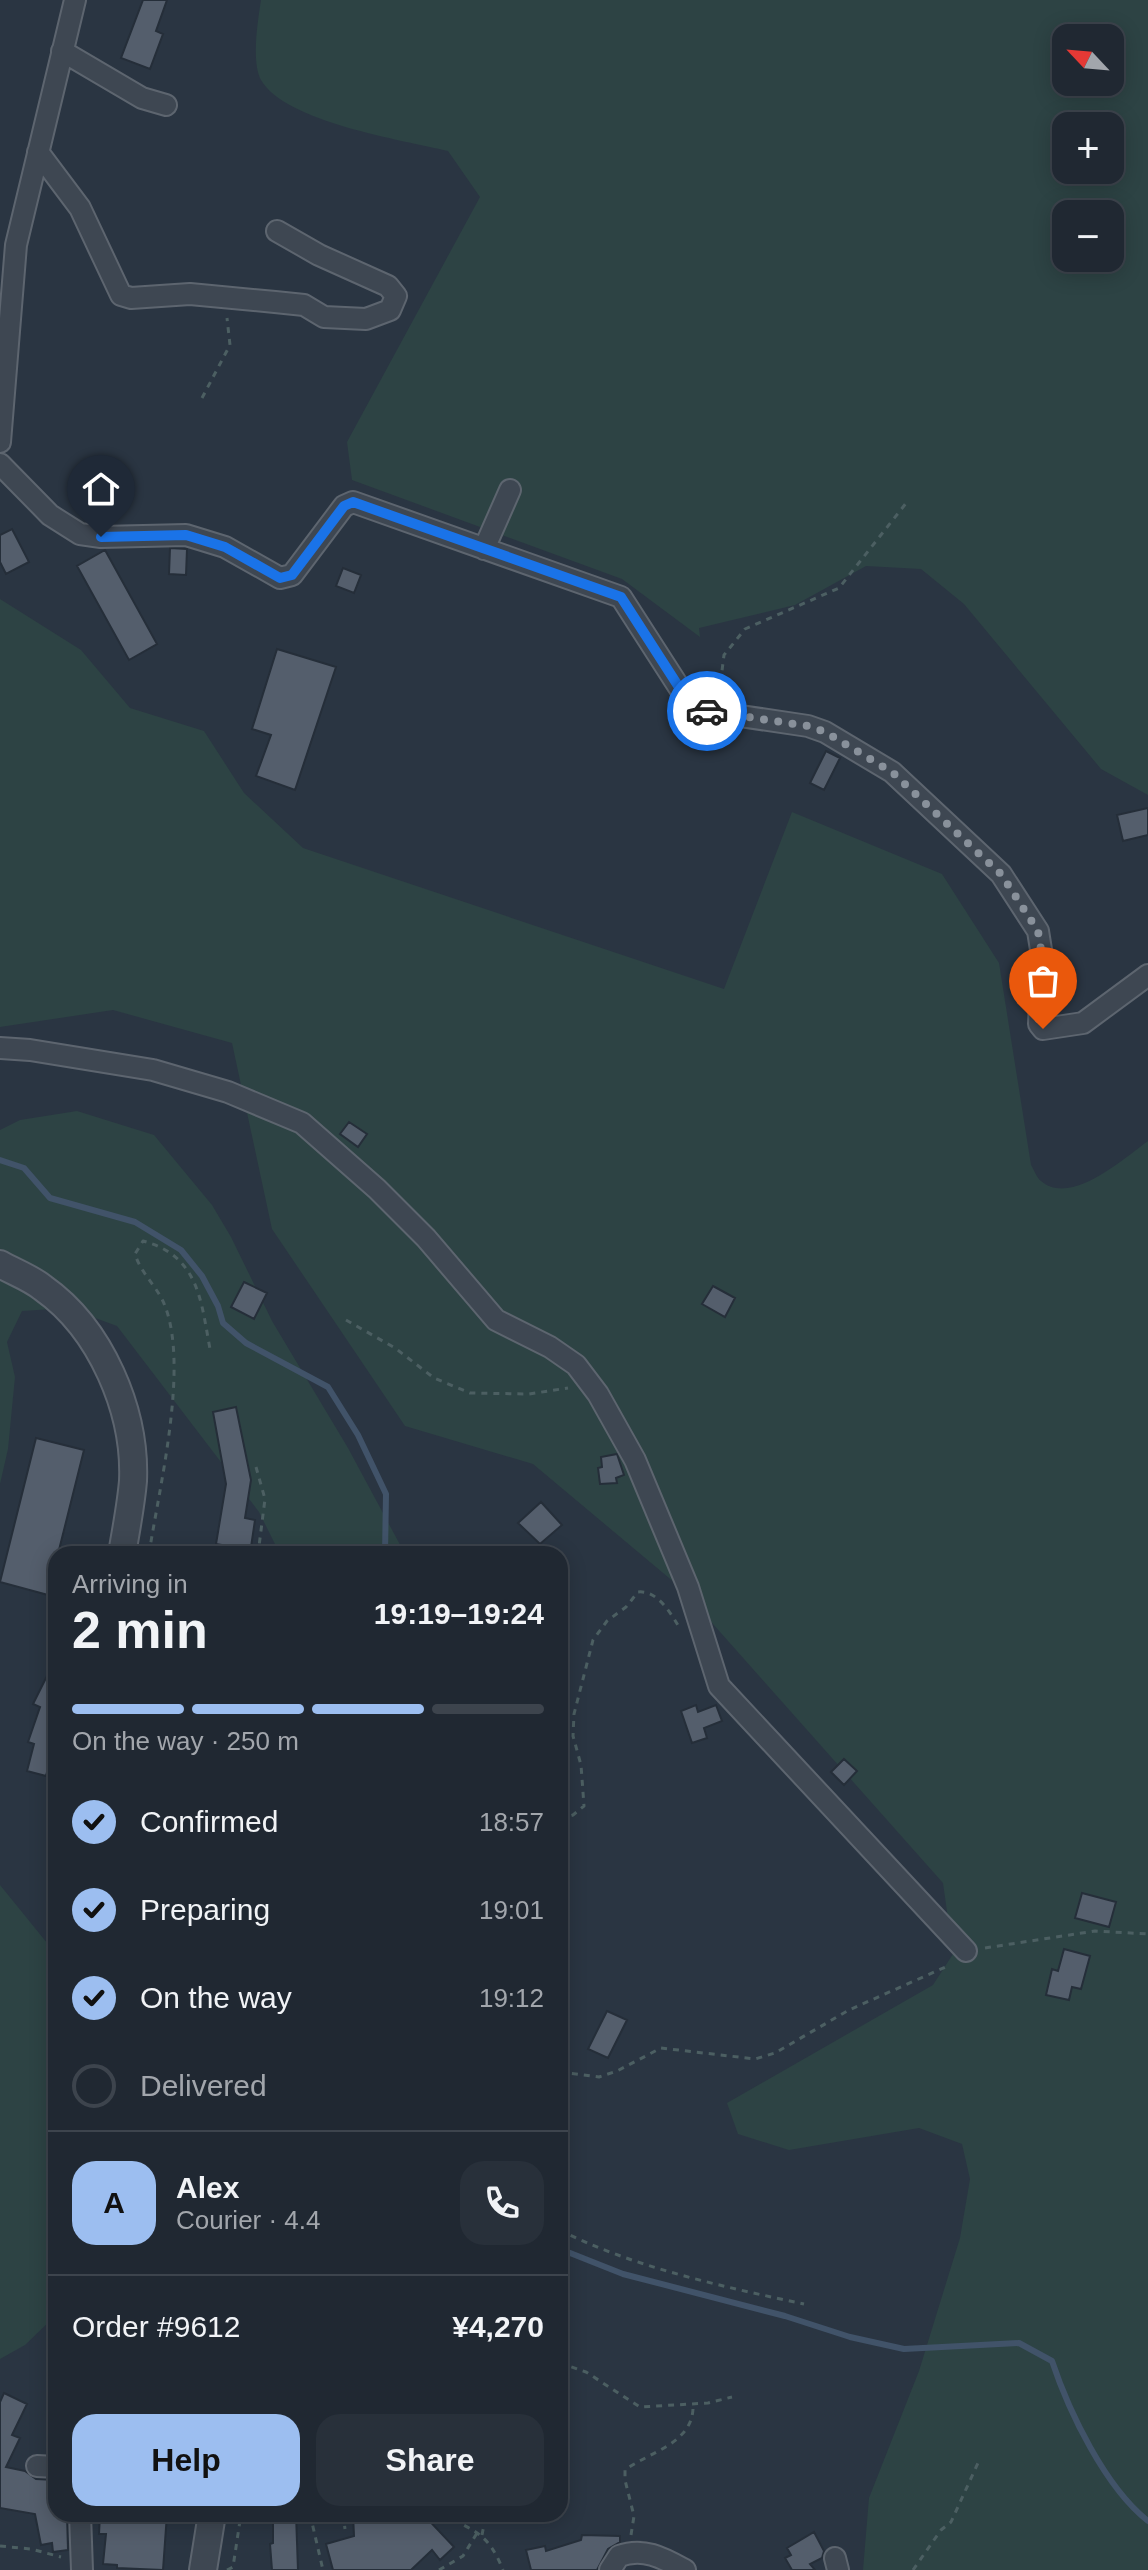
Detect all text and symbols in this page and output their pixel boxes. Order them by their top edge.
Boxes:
north arrow [1052,24,1124,96]
map controls [1052,24,1124,272]
button: + [1052,112,1124,184]
button: − [1052,200,1124,272]
pin [67,455,135,537]
icon: home [79,467,123,511]
courier [667,671,747,751]
icon: car [685,689,729,733]
pin [1009,947,1077,1029]
icon: bag [1021,959,1065,1003]
text: Arriving in [72,1569,188,1599]
text: 19:19–19:24 [374,1597,544,1630]
text: 2 min [72,1601,208,1659]
text: On the way · 250 m [72,1726,299,1756]
icon: check [72,1800,116,1844]
text: Confirmed [140,1805,278,1838]
text: 18:57 [479,1807,544,1837]
icon: check [72,1888,116,1932]
text: Preparing [140,1893,270,1926]
text: 19:01 [479,1895,544,1925]
icon: check [72,1976,116,2020]
text: On the way [140,1981,292,2014]
text: 19:12 [479,1983,544,2013]
text: Delivered [140,2069,267,2102]
button: phone [460,2161,544,2245]
text: Alex [176,2171,239,2204]
text: A [103,2186,125,2219]
text: Courier · 4.4 [176,2205,321,2235]
text: Order #9612 [72,2310,240,2343]
text: ¥4,270 [452,2310,544,2343]
button: Help [72,2414,300,2506]
button: Share [316,2414,544,2506]

